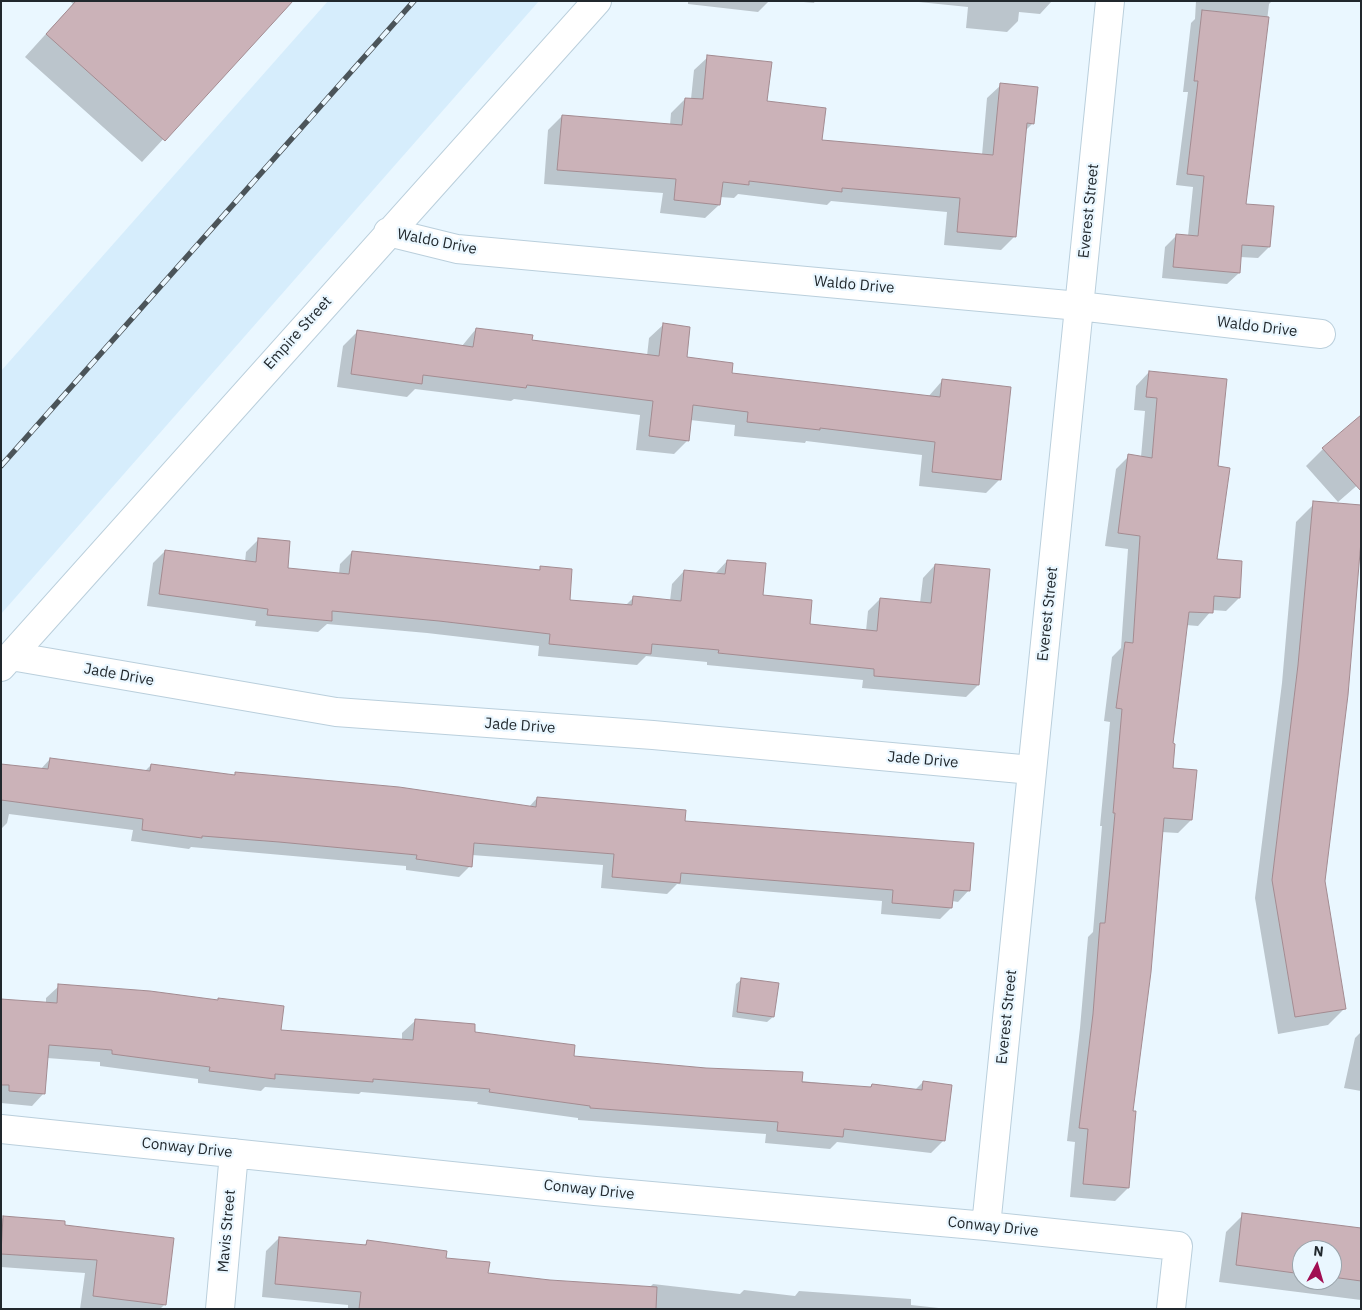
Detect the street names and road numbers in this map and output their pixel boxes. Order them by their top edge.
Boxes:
street label: Everest Street [1075,163,1103,259]
street label: Waldo Drive [396,225,478,259]
street label: Waldo Drive [813,273,895,297]
street label: Empire Street [260,293,336,373]
street label: Waldo Drive [1216,313,1298,341]
street label: Everest Street [1034,566,1062,662]
street label: Jade Drive [83,660,155,690]
street label: Jade Drive [484,715,556,737]
street label: Jade Drive [887,748,959,772]
street label: Everest Street [993,969,1021,1065]
street label: Conway Drive [141,1134,233,1162]
street label: Conway Drive [543,1176,635,1204]
street label: Mavis Street [214,1189,240,1273]
street label: Conway Drive [947,1213,1039,1241]

